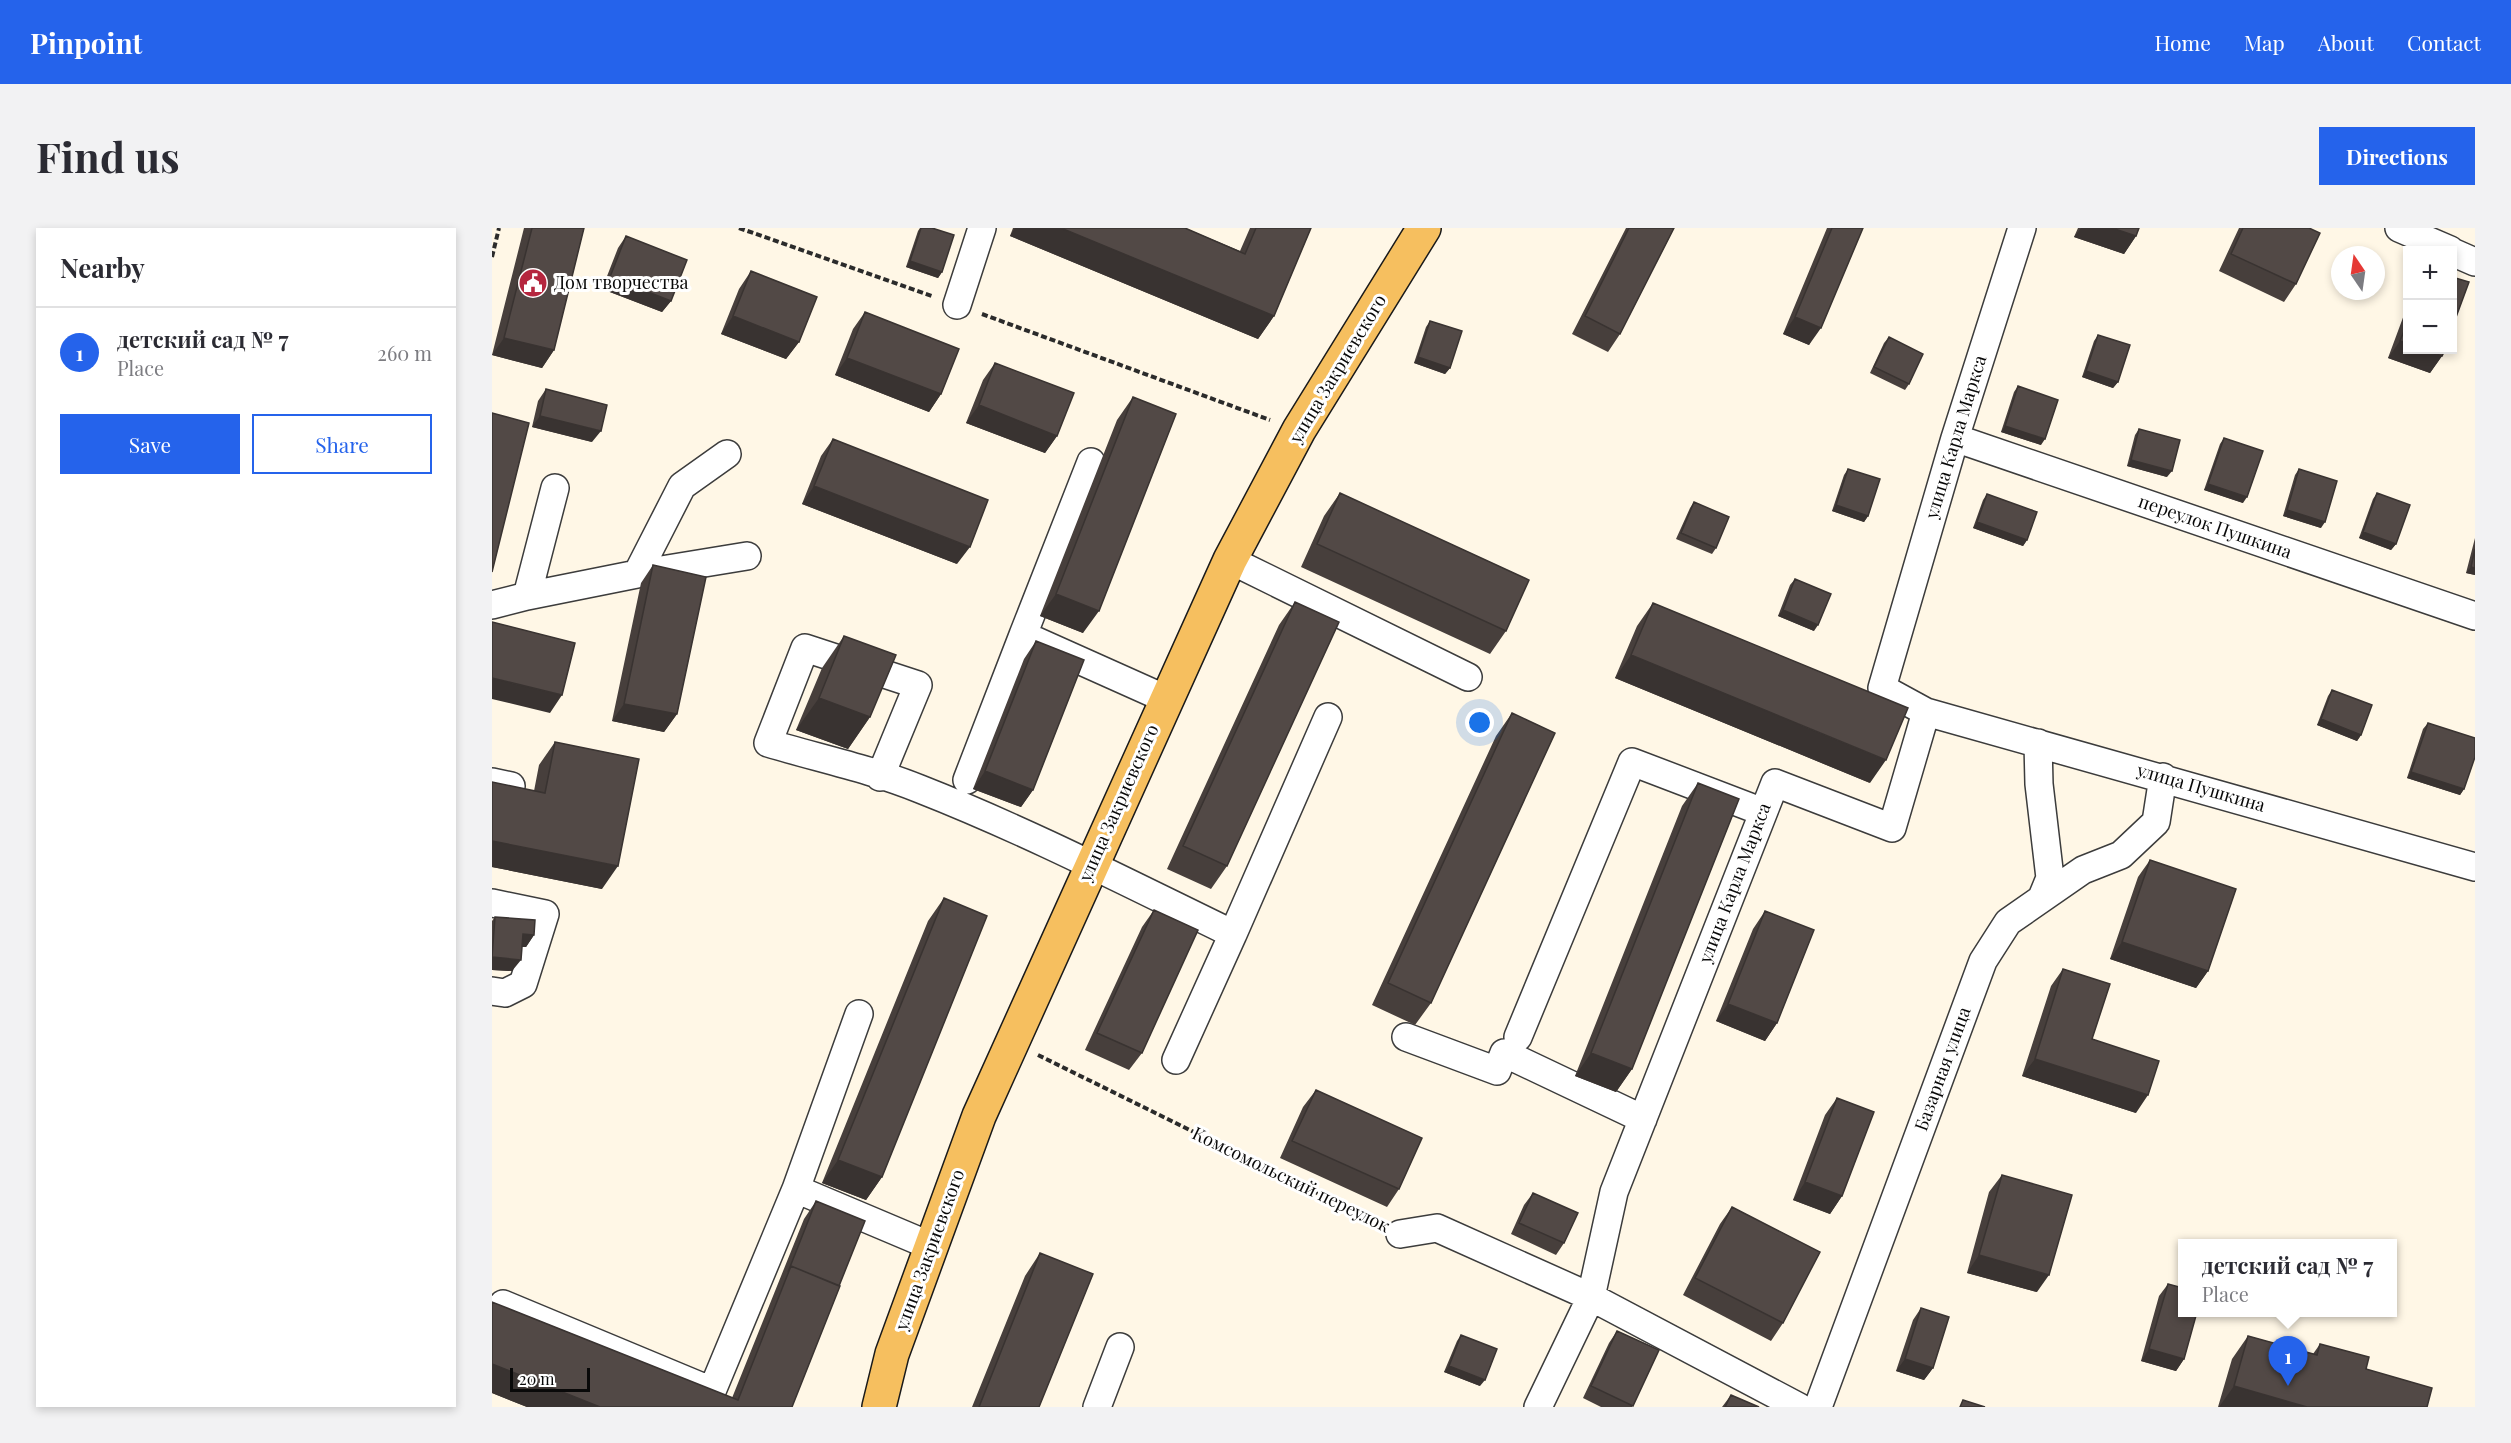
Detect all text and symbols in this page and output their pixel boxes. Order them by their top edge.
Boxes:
text: Pinpoint [30,24,142,61]
text: Home [2155,28,2211,56]
text: Map [2244,28,2285,56]
text: About [2318,28,2374,56]
text: Contact [2407,28,2481,56]
button: Directions [2319,127,2475,185]
text: Find us [36,128,180,184]
north arrow [2331,246,2385,300]
map controls [2403,246,2457,354]
button: + [2403,246,2457,300]
text: Nearby [60,250,145,285]
public building icon: Дом творчества [517,267,549,299]
place label: Дом творчества [554,270,688,294]
street label: улица Закриевского [1283,289,1391,448]
button: − [2403,300,2457,354]
text: детский сад № 7 [117,324,288,354]
text: 1 [76,339,83,366]
text: 260 m [377,339,432,366]
street label: улица Карла Маркса [1918,352,1991,522]
text: Place [117,354,164,381]
button: Save [60,414,240,474]
button: Share [252,414,432,474]
street label: переулок Пушкина [2135,489,2295,564]
your location [1465,708,1494,737]
street label: улица Закриевского [1072,720,1164,886]
street label: улица Пушкина [2133,757,2268,817]
street label: улица Карла Маркса [1692,799,1776,967]
street label: Базарная улица [1909,1003,1976,1134]
street label: Комсомольский переулок [1189,1121,1394,1237]
street label: улица Закриевского [888,1166,969,1334]
popup [2178,1239,2397,1317]
text: детский сад № 7 [2202,1250,2373,1280]
text: Place [2202,1280,2249,1307]
pin: 1 [2268,1336,2308,1386]
scale bar [510,1365,590,1392]
text: 20 m [519,1368,554,1389]

